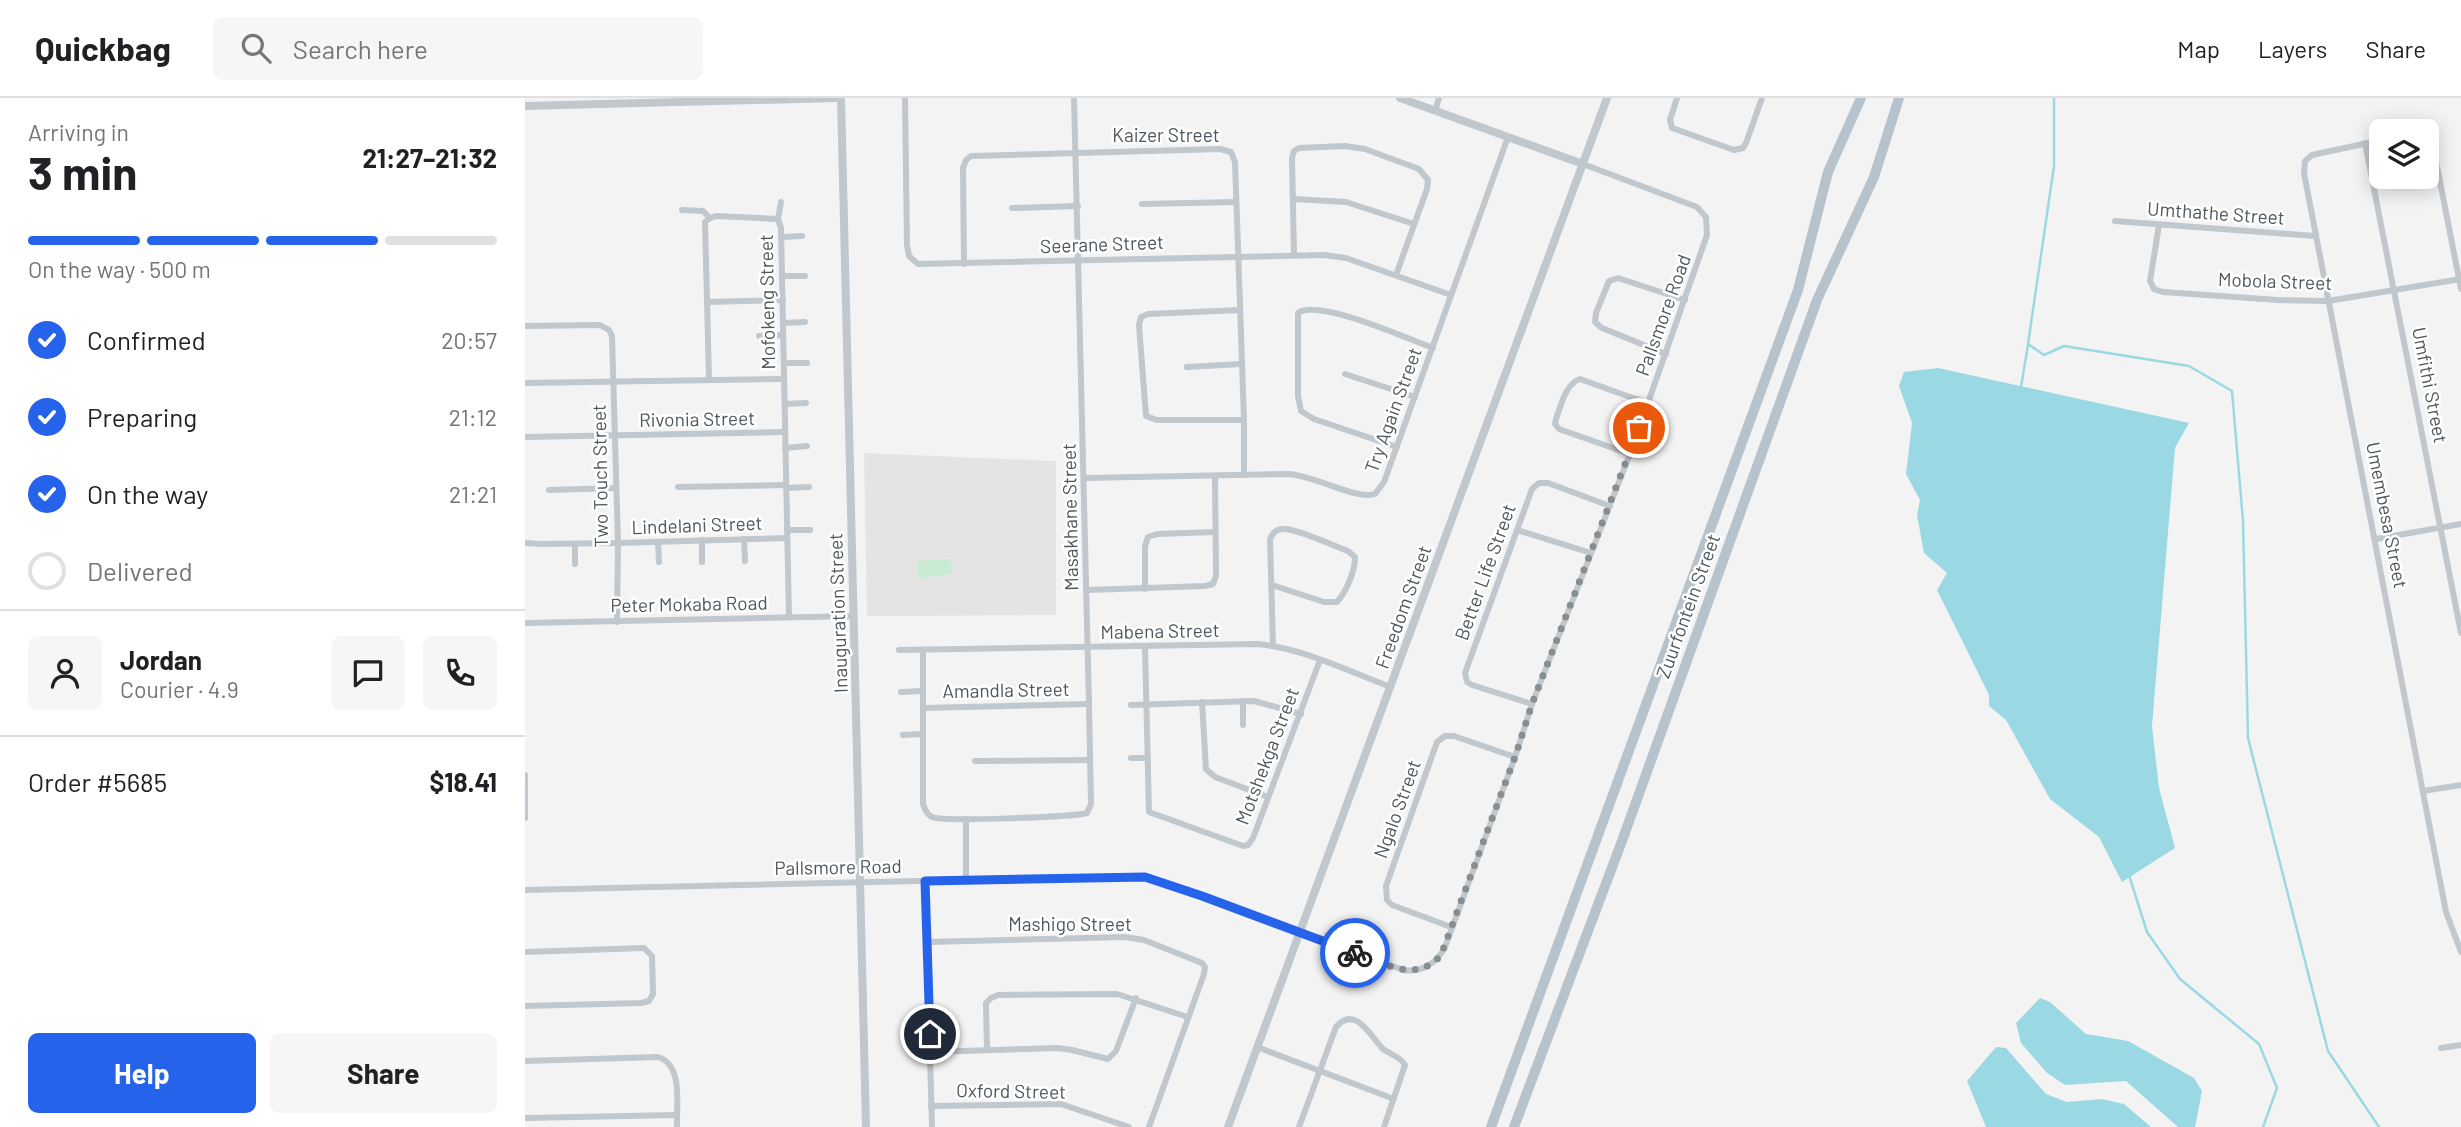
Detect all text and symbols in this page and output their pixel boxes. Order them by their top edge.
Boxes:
search box [213,17,703,80]
text: Quickbag [35,28,171,68]
icon: search [237,29,275,67]
text: Search here [293,33,428,64]
text: Map [2177,34,2220,63]
text: Layers [2258,34,2327,63]
text: Share [2365,34,2426,63]
text: Arriving in [28,118,129,146]
map controls [2369,119,2439,189]
button: layers [2369,119,2439,189]
street label: Kaizer Street [1112,123,1220,146]
text: 21:27–21:32 [362,142,497,173]
text: 3 min [28,144,137,199]
street label: Umthathe Street [2147,196,2285,229]
street label: Seerane Street [1040,230,1164,257]
street label: Mofokeng Street [754,234,779,370]
street label: Pallsmore Road [1630,251,1695,379]
text: On the way · 500 m [28,255,211,283]
street label: Mobola Street [2218,267,2333,294]
icon: check [28,321,66,359]
text: Confirmed [87,324,206,355]
street label: Umfithi Street [2408,325,2453,445]
text: 20:57 [441,326,497,354]
street label: Try Again Street [1359,344,1426,476]
icon: check [28,398,66,436]
pin [1609,398,1669,458]
text: Preparing [87,401,197,432]
text: 21:12 [449,403,497,431]
street label: Two Touch Street [587,404,612,548]
street label: Rivonia Street [639,406,755,431]
icon: bag [1620,409,1658,447]
street label: Umembesa Street [2362,440,2413,590]
street label: Masakhane Street [1057,443,1082,591]
icon: check [28,475,66,513]
text: On the way [87,478,208,509]
text: 21:21 [449,480,497,508]
street label: Better Life Street [1449,500,1520,643]
street label: Lindelani Street [631,511,763,538]
street label: Zuurfontein Street [1651,530,1724,681]
street label: Inauguration Street [823,533,852,693]
street label: Freedom Street [1370,542,1436,672]
text: Delivered [87,555,193,586]
street label: Peter Mokaba Road [610,591,768,616]
street label: Mabena Street [1100,618,1220,643]
button: person [28,636,102,710]
button: chat [331,636,405,710]
button: phone [423,636,497,710]
text: Jordan [120,644,202,675]
text: Courier · 4.9 [120,675,239,703]
street label: Amandla Street [942,677,1070,702]
street label: Motshekga Street [1230,684,1303,828]
street label: Ngalo Street [1368,756,1425,861]
text: Order #5685 [28,766,167,797]
text: $18.41 [429,766,497,797]
street label: Pallsmore Road [774,854,902,879]
street label: Mashigo Street [1008,912,1132,935]
courier [1320,918,1390,988]
icon: bike [1336,934,1374,972]
pin [900,1004,960,1064]
icon: home [911,1015,949,1053]
button: Help [28,1033,256,1113]
button: Share [270,1033,497,1113]
street label: Oxford Street [956,1078,1066,1103]

